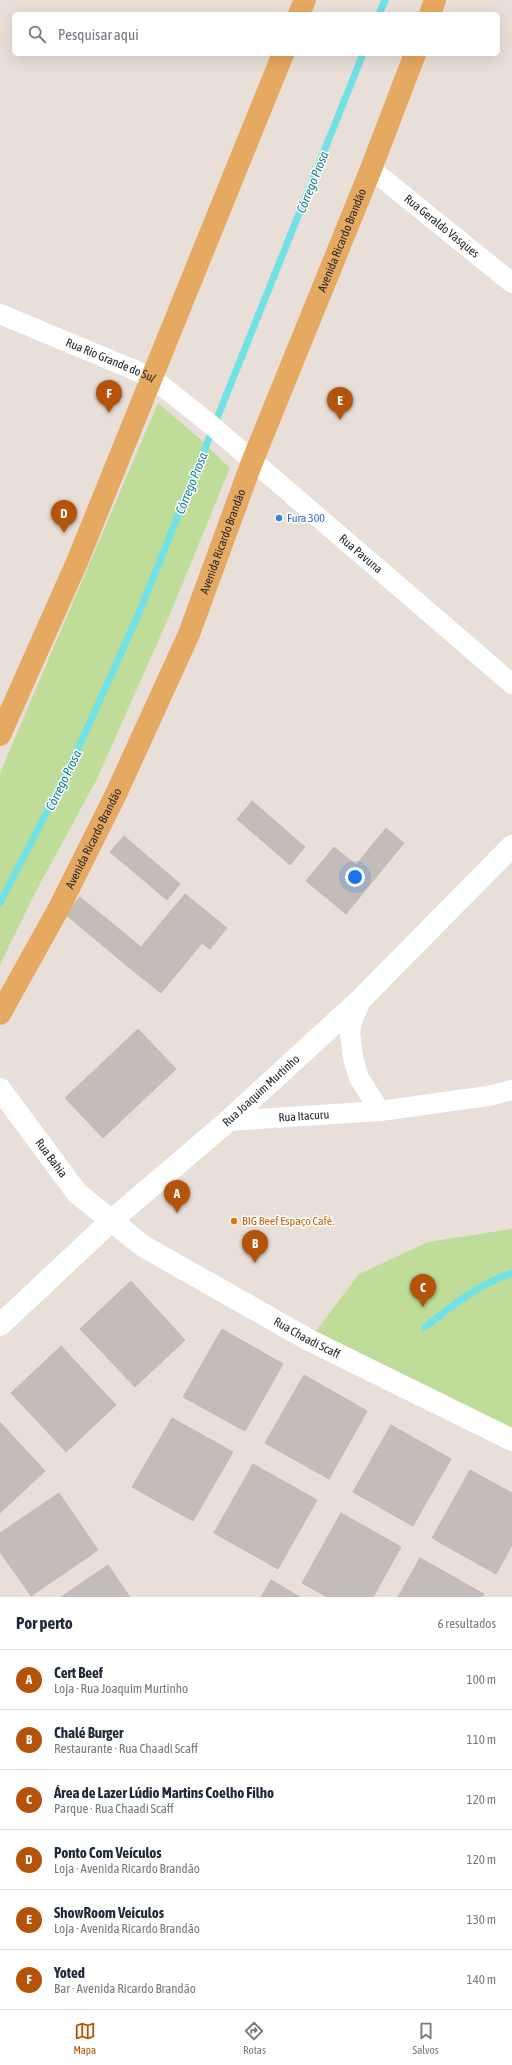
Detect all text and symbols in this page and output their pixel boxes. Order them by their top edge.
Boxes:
search box [12,12,500,56]
icon: search [26,23,48,45]
text: Pesquisar aqui [58,26,139,43]
water label: Córrego Prosa [293,149,332,215]
street label: Avenida Ricardo Brandão [315,186,369,294]
street label: Rua Geraldo Vasques [401,192,482,261]
street label: Rua Rio Grande do Sul [64,335,159,386]
pin: F [96,380,122,413]
pin: E [327,387,353,420]
water label: Córrego Prosa [172,450,211,516]
street label: Avenida Ricardo Brandão [197,487,249,596]
pin: D [51,500,77,533]
place label: Fura 300 [287,511,325,525]
marker: Fura 300 [274,513,284,523]
street label: Rua Pavuna [336,531,385,576]
water label: Córrego Prosa [42,748,84,813]
street label: Avenida Ricardo Brandão [63,786,125,891]
your location [345,867,365,887]
street label: Rua Joaquim Murtinho [220,1052,303,1129]
street label: Rua Itacuru [278,1107,330,1125]
street label: Rua Bahia [32,1136,70,1180]
pin: A [164,1180,190,1213]
place label: BIG Beef Espaço Café. [242,1214,334,1228]
marker: BIG Beef Espaço Café. [229,1216,239,1226]
pin: B [242,1230,268,1263]
pin: C [410,1274,436,1307]
street label: Rua Chaadi Scaff [271,1314,343,1361]
text: Por perto [16,1613,73,1633]
text: 6 resultados [437,1616,496,1631]
text: Cert Beef [54,1664,103,1681]
text: A [26,1672,32,1687]
text: 100 m [467,1672,496,1687]
text: Loja · Rua Joaquim Murtinho [54,1681,188,1696]
text: Chalé Burger [54,1724,123,1741]
text: B [26,1732,32,1747]
text: 110 m [467,1732,496,1747]
text: Restaurante · Rua Chaadi Scaff [54,1741,198,1756]
text: Área de Lazer Lúdio Martins Coelho Filho [54,1784,274,1801]
text: C [26,1792,32,1807]
text: 120 m [467,1792,496,1807]
text: Parque · Rua Chaadi Scaff [54,1801,174,1816]
text: Ponto Com Veículos [54,1844,162,1861]
text: D [25,1852,33,1867]
text: 120 m [467,1852,496,1867]
text: Loja · Avenida Ricardo Brandão [54,1861,200,1876]
text: ShowRoom Veiculos [54,1904,164,1921]
text: E [26,1912,32,1927]
text: 130 m [467,1912,496,1927]
text: Loja · Avenida Ricardo Brandão [54,1921,200,1936]
text: Yoted [54,1964,85,1981]
text: F [26,1972,32,1987]
text: 140 m [467,1972,496,1987]
text: Bar · Avenida Ricardo Brandão [54,1981,196,1996]
tab: Mapa [73,2020,96,2056]
tab: Rotas [243,2020,266,2056]
tab: Salvos [413,2020,439,2056]

